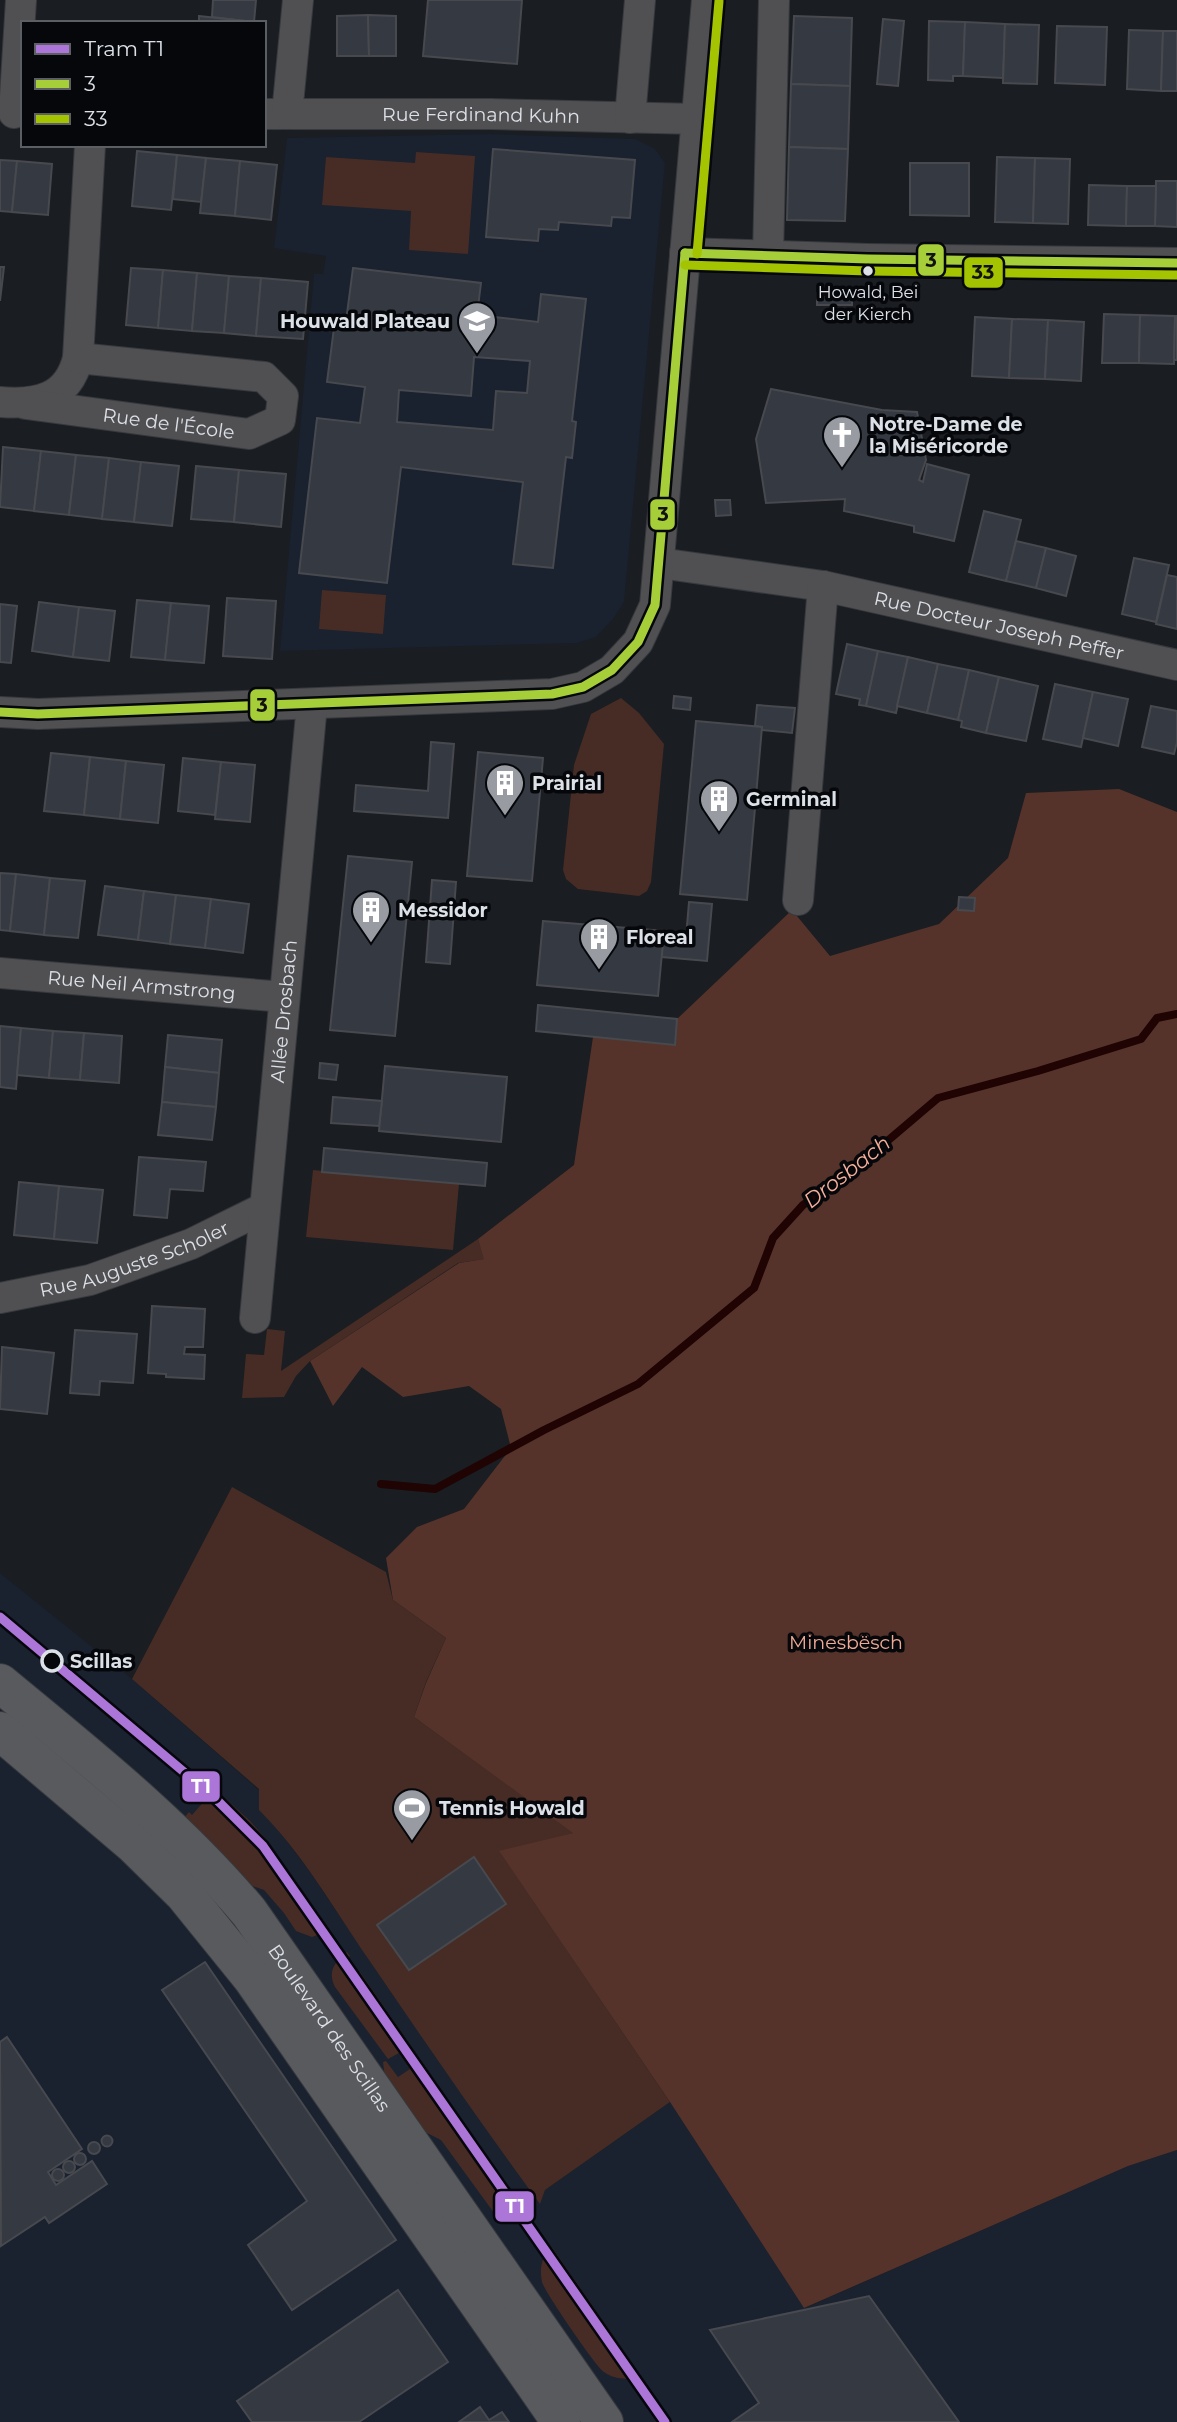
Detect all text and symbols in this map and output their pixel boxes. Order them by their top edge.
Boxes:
legend [21,21,266,147]
text: Tram T1 [84,36,164,61]
text: 3 [84,71,96,96]
street label: Rue Ferdinand Kuhn [382,103,580,128]
text: 33 [84,106,108,131]
line badge: 3 [917,243,945,277]
text: 3 [924,249,937,272]
line badge: 33 [963,256,1004,289]
text: 33 [971,261,994,284]
marker: Howald, Bei der Kierch [861,264,875,278]
place label: Howald, Bei der Kierch [818,282,918,324]
school or university icon: Houwald Plateau [456,300,498,355]
place label: Houwald Plateau [280,310,450,333]
street label: Rue de l'École [101,403,236,444]
place label: Notre-Dame de la Miséricorde [869,413,1023,458]
church icon: Notre-Dame de la Miséricorde [821,414,863,469]
line badge: 3 [649,498,676,531]
text: 3 [656,503,669,526]
street label: Rue Docteur Joseph Peffer [872,587,1126,665]
line badge: 3 [249,688,276,722]
text: 3 [255,694,268,717]
building icon: Prairial [484,762,526,817]
place label: Prairial [532,772,602,795]
building icon: Germinal [698,778,740,833]
place label: Germinal [746,788,837,811]
building icon: Messidor [350,889,392,944]
place label: Messidor [398,899,488,922]
building icon: Floreal [578,916,620,971]
place label: Floreal [626,926,693,949]
street label: Allée Drosbach [266,939,302,1084]
street label: Rue Neil Armstrong [46,966,236,1005]
water label: Drosbach [798,1130,895,1213]
street label: Rue Auguste Scholer [37,1216,233,1302]
park label: Minesbësch [789,1631,903,1654]
marker: Scillas [41,1650,63,1672]
place label: Scillas [70,1650,132,1673]
line badge: T1 [181,1770,221,1803]
text: T1 [191,1775,211,1798]
sports icon: Tennis Howald [391,1787,433,1842]
place label: Tennis Howald [439,1797,585,1820]
street label: Boulevard des Scillas [263,1940,395,2116]
line badge: T1 [494,2190,535,2223]
text: T1 [505,2195,525,2218]

